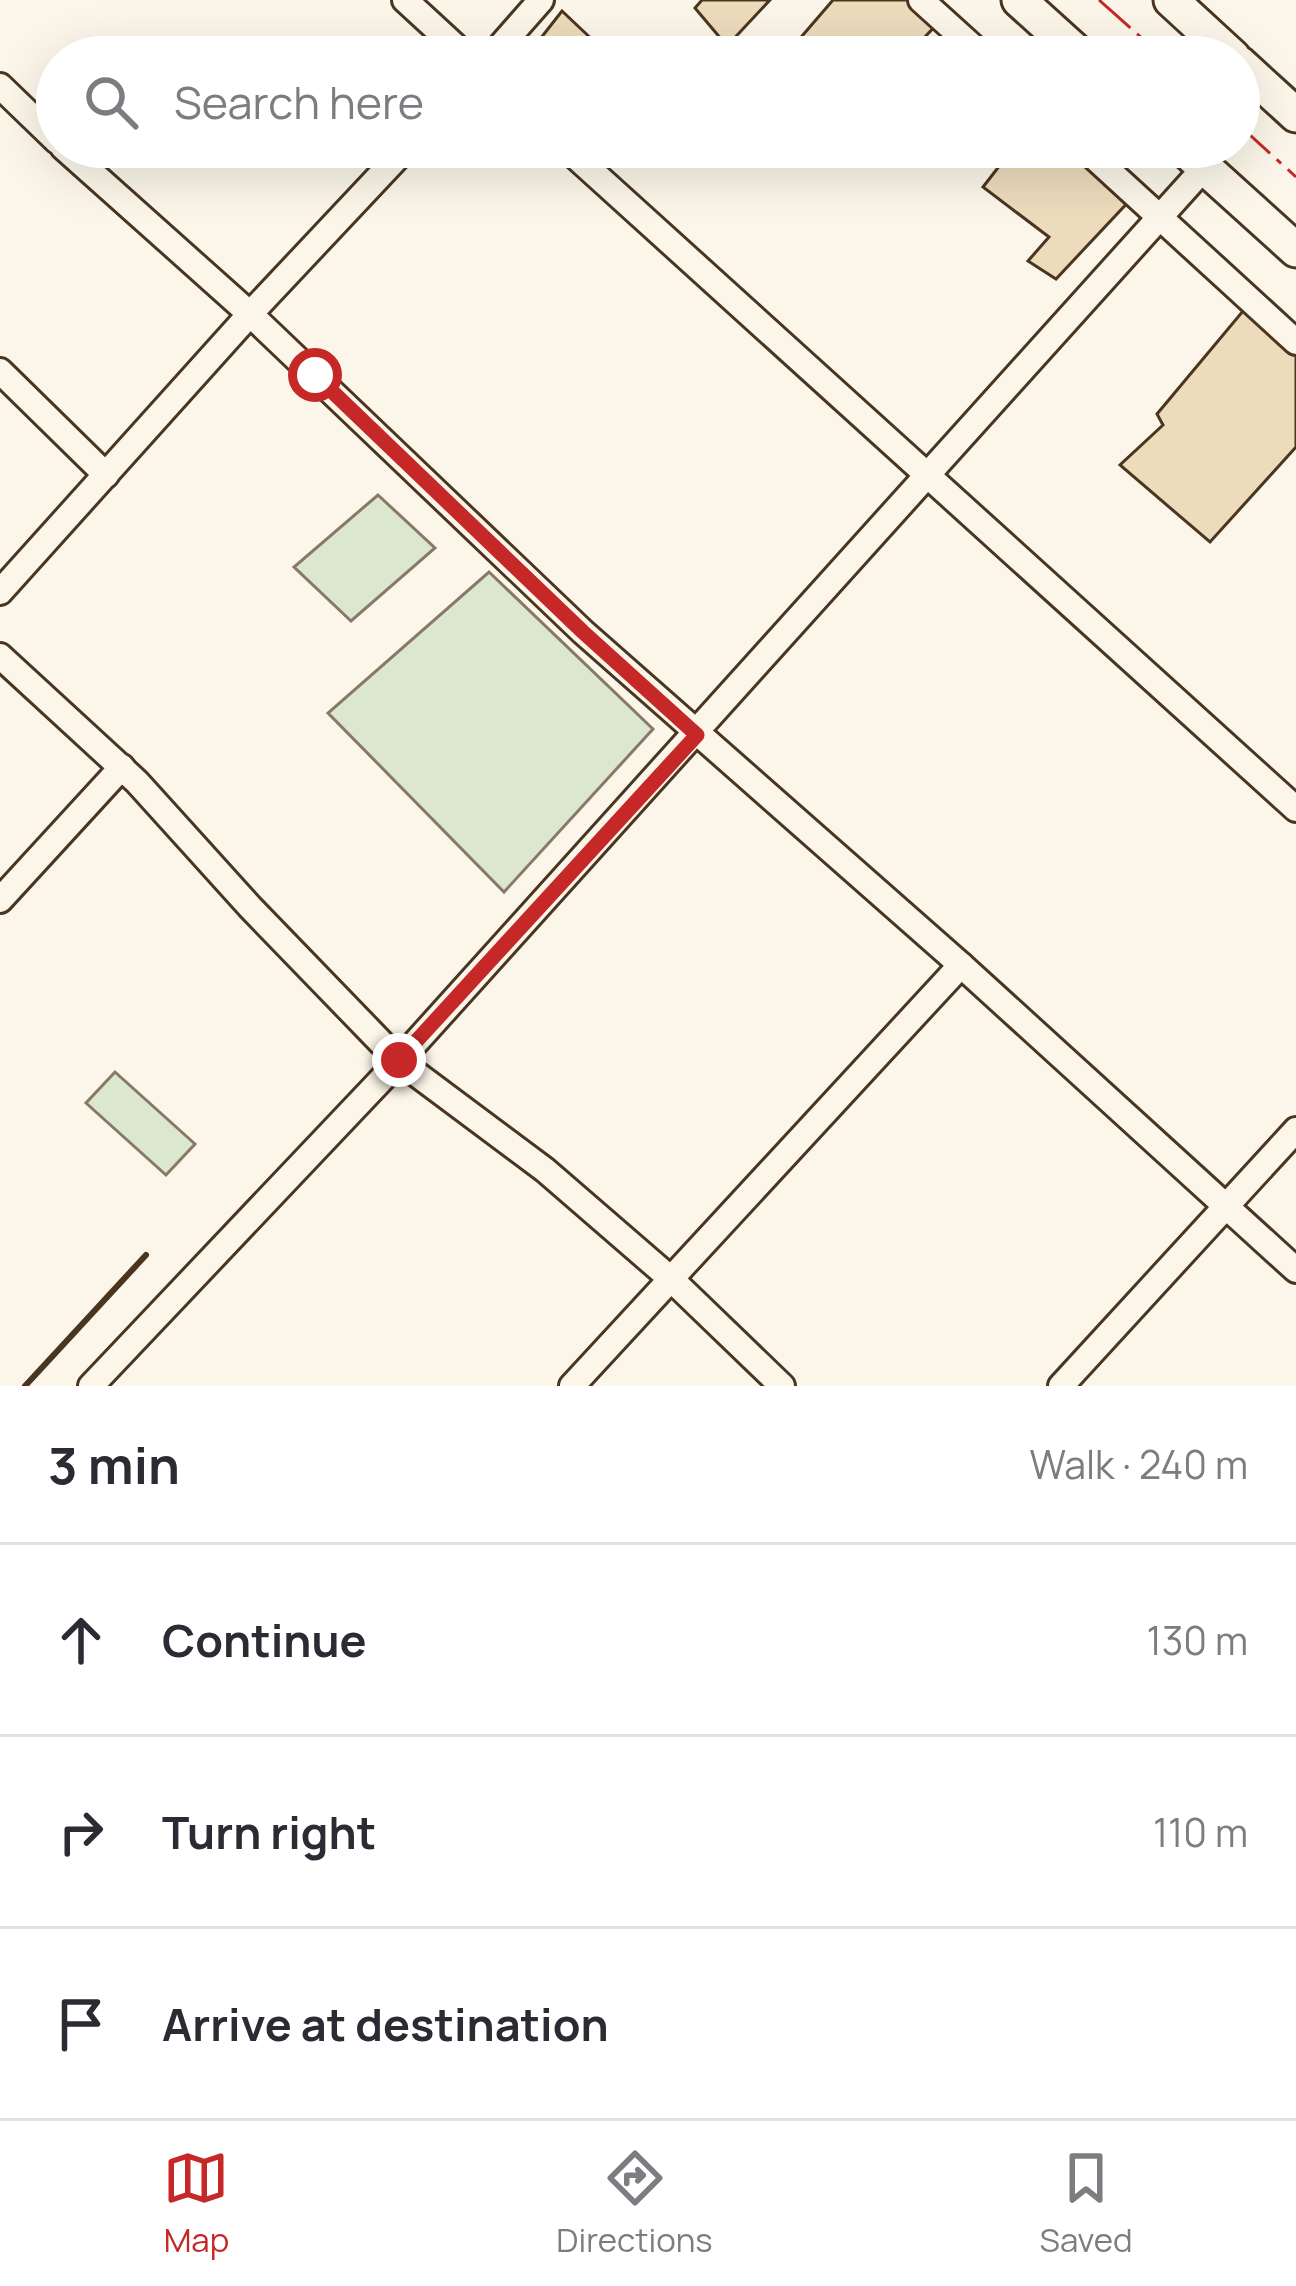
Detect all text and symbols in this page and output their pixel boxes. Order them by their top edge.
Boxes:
search box [36,36,1260,168]
icon: search [78,69,144,135]
text: Search here [174,71,424,133]
route start [288,348,342,402]
route end [372,1033,426,1087]
text: 3 min [48,1430,180,1499]
text: Walk · 240 m [1030,1437,1248,1491]
icon: ahead [48,1607,114,1673]
text: Continue [162,1609,367,1671]
text: 130 m [1147,1613,1248,1667]
icon: right [48,1799,114,1865]
text: Turn right [162,1801,376,1863]
text: 110 m [1153,1805,1248,1859]
icon: arrive [48,1991,114,2057]
text: Arrive at destination [162,1993,609,2055]
tab: Map [163,2145,229,2262]
tab: Directions [556,2145,713,2262]
tab: Saved [1040,2145,1133,2262]

